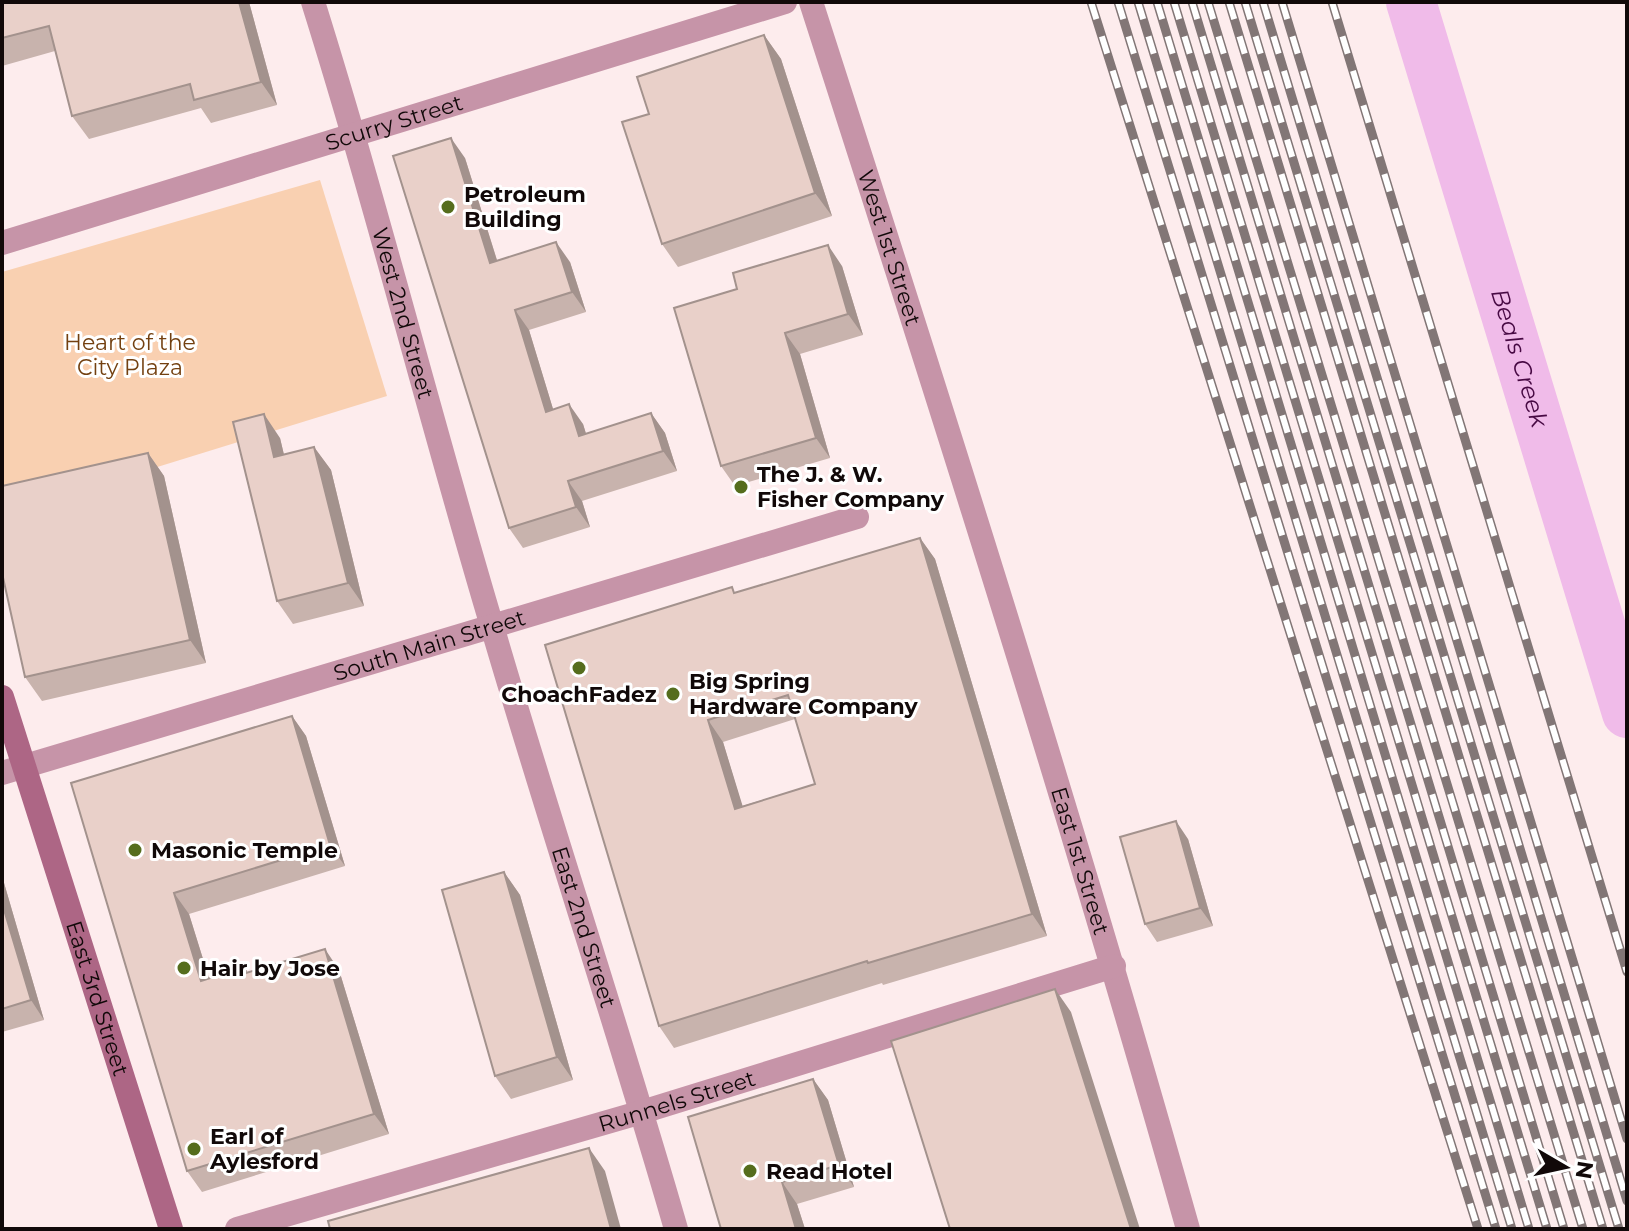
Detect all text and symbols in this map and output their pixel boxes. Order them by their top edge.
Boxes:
street label: Scurry Street [322,89,466,157]
street label: West 1st Street [852,167,927,329]
place label: Petroleum Building [464,181,586,233]
marker: Petroleum Building [439,198,457,216]
street label: West 2nd Street [366,225,439,402]
water label: Beals Creek [1485,285,1555,432]
park label: Heart of the City Plaza [64,329,196,381]
place label: The J. & W. Fisher Company [757,461,945,513]
marker: The J. & W. Fisher Company [732,478,750,496]
street label: South Main Street [330,604,529,687]
marker: ChoachFadez [570,659,588,677]
place label: Big Spring Hardware Company [689,668,919,720]
place label: ChoachFadez [501,681,657,708]
marker: Big Spring Hardware Company [664,685,682,703]
street label: East 1st Street [1045,784,1115,938]
place label: Masonic Temple [151,837,338,864]
marker: Masonic Temple [126,841,144,859]
street label: East 2nd Street [546,843,622,1011]
street label: East 3rd Street [60,917,134,1079]
place label: Hair by Jose [200,955,340,982]
marker: Hair by Jose [175,959,193,977]
street label: Runnels Street [595,1065,759,1138]
place label: Earl of Aylesford [209,1123,319,1175]
north arrow [1525,1127,1605,1207]
marker: Earl of Aylesford [185,1140,203,1158]
place label: Read Hotel [766,1158,893,1185]
text: N [1570,1159,1599,1181]
marker: Read Hotel [741,1162,759,1180]

